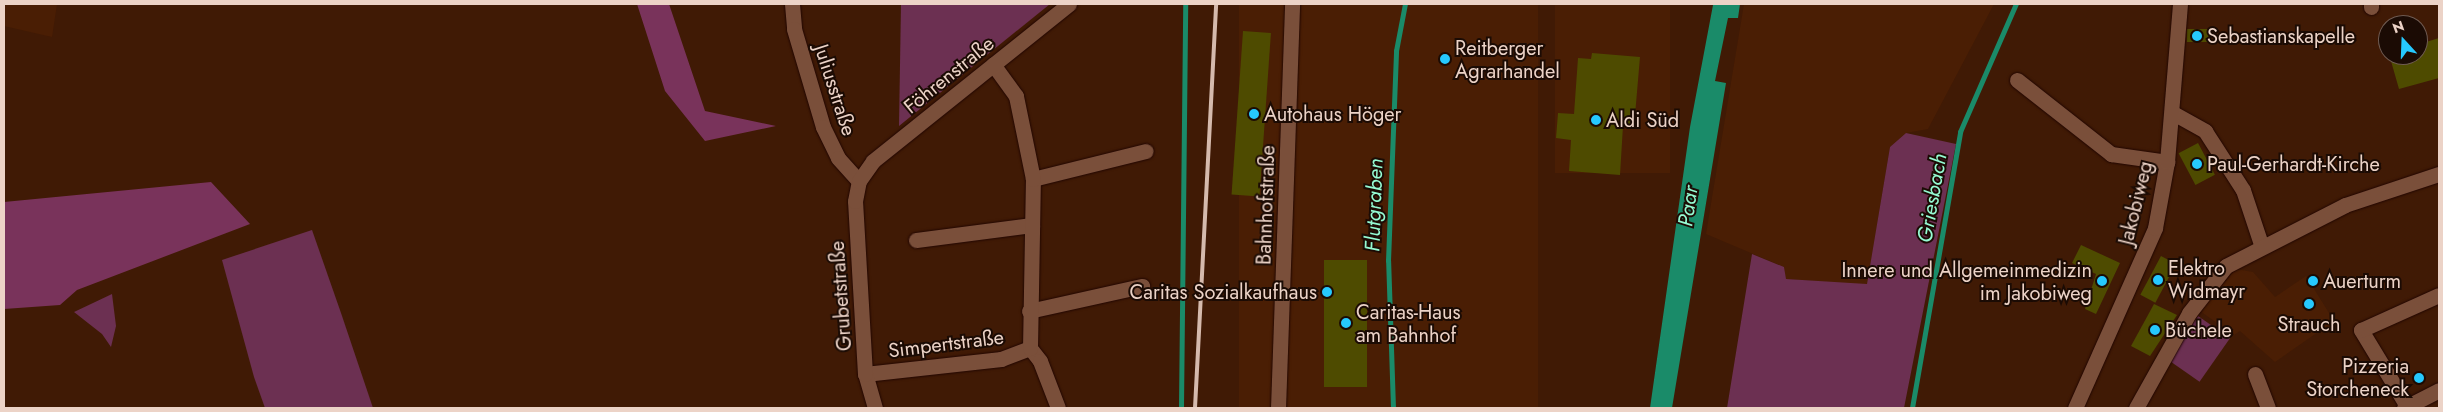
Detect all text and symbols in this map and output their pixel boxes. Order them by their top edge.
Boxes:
north arrow [2378,15,2428,65]
text: N [2390,16,2407,38]
place label: Sebastianskapelle [2207,24,2355,48]
marker: Sebastianskapelle [2191,30,2203,42]
street label: Föhrenstraße [899,31,999,119]
place label: Reitberger Agrarhandel [1455,36,1560,83]
street label: Juliusstraße [809,41,861,139]
marker: Reitberger Agrarhandel [1439,53,1451,65]
place label: Autohaus Höger [1264,102,1401,126]
marker: Autohaus Höger [1248,108,1260,120]
place label: Aldi Süd [1606,108,1679,132]
marker: Aldi Süd [1590,114,1602,126]
street label: Bahnhofstraße [1252,145,1280,265]
water label: Griesbach [1912,151,1952,245]
place label: Paul-Gerhardt-Kirche [2207,152,2380,176]
water label: Flutgraben [1360,158,1388,252]
marker: Paul-Gerhardt-Kirche [2191,158,2203,170]
street label: Jakobiweg [2114,159,2158,247]
water label: Paar [1673,184,1703,228]
street label: Grubetstraße [825,240,857,352]
place label: Elektro Widmayr [2168,256,2245,303]
place label: Innere und Allgemeinmedizin im Jakobiweg [1841,258,2092,305]
place label: Auerturm [2323,269,2401,293]
marker: Elektro Widmayr [2152,274,2164,286]
marker: Innere und Allgemeinmedizin im Jakobiweg [2096,275,2108,287]
marker: Auerturm [2307,275,2319,287]
place label: Caritas Sozialkaufhaus [1130,280,1317,304]
marker: Caritas Sozialkaufhaus [1321,286,1333,298]
marker: Strauch [2303,298,2315,310]
place label: Caritas-Haus am Bahnhof [1356,300,1461,347]
place label: Strauch [2278,312,2340,336]
marker: Caritas-Haus am Bahnhof [1340,317,1352,329]
place label: Büchele [2165,318,2232,342]
marker: Büchele [2149,324,2161,336]
street label: Simpertstraße [887,325,1005,363]
place label: Pizzeria Storcheneck [2306,354,2409,401]
marker: Pizzeria Storcheneck [2413,372,2425,384]

